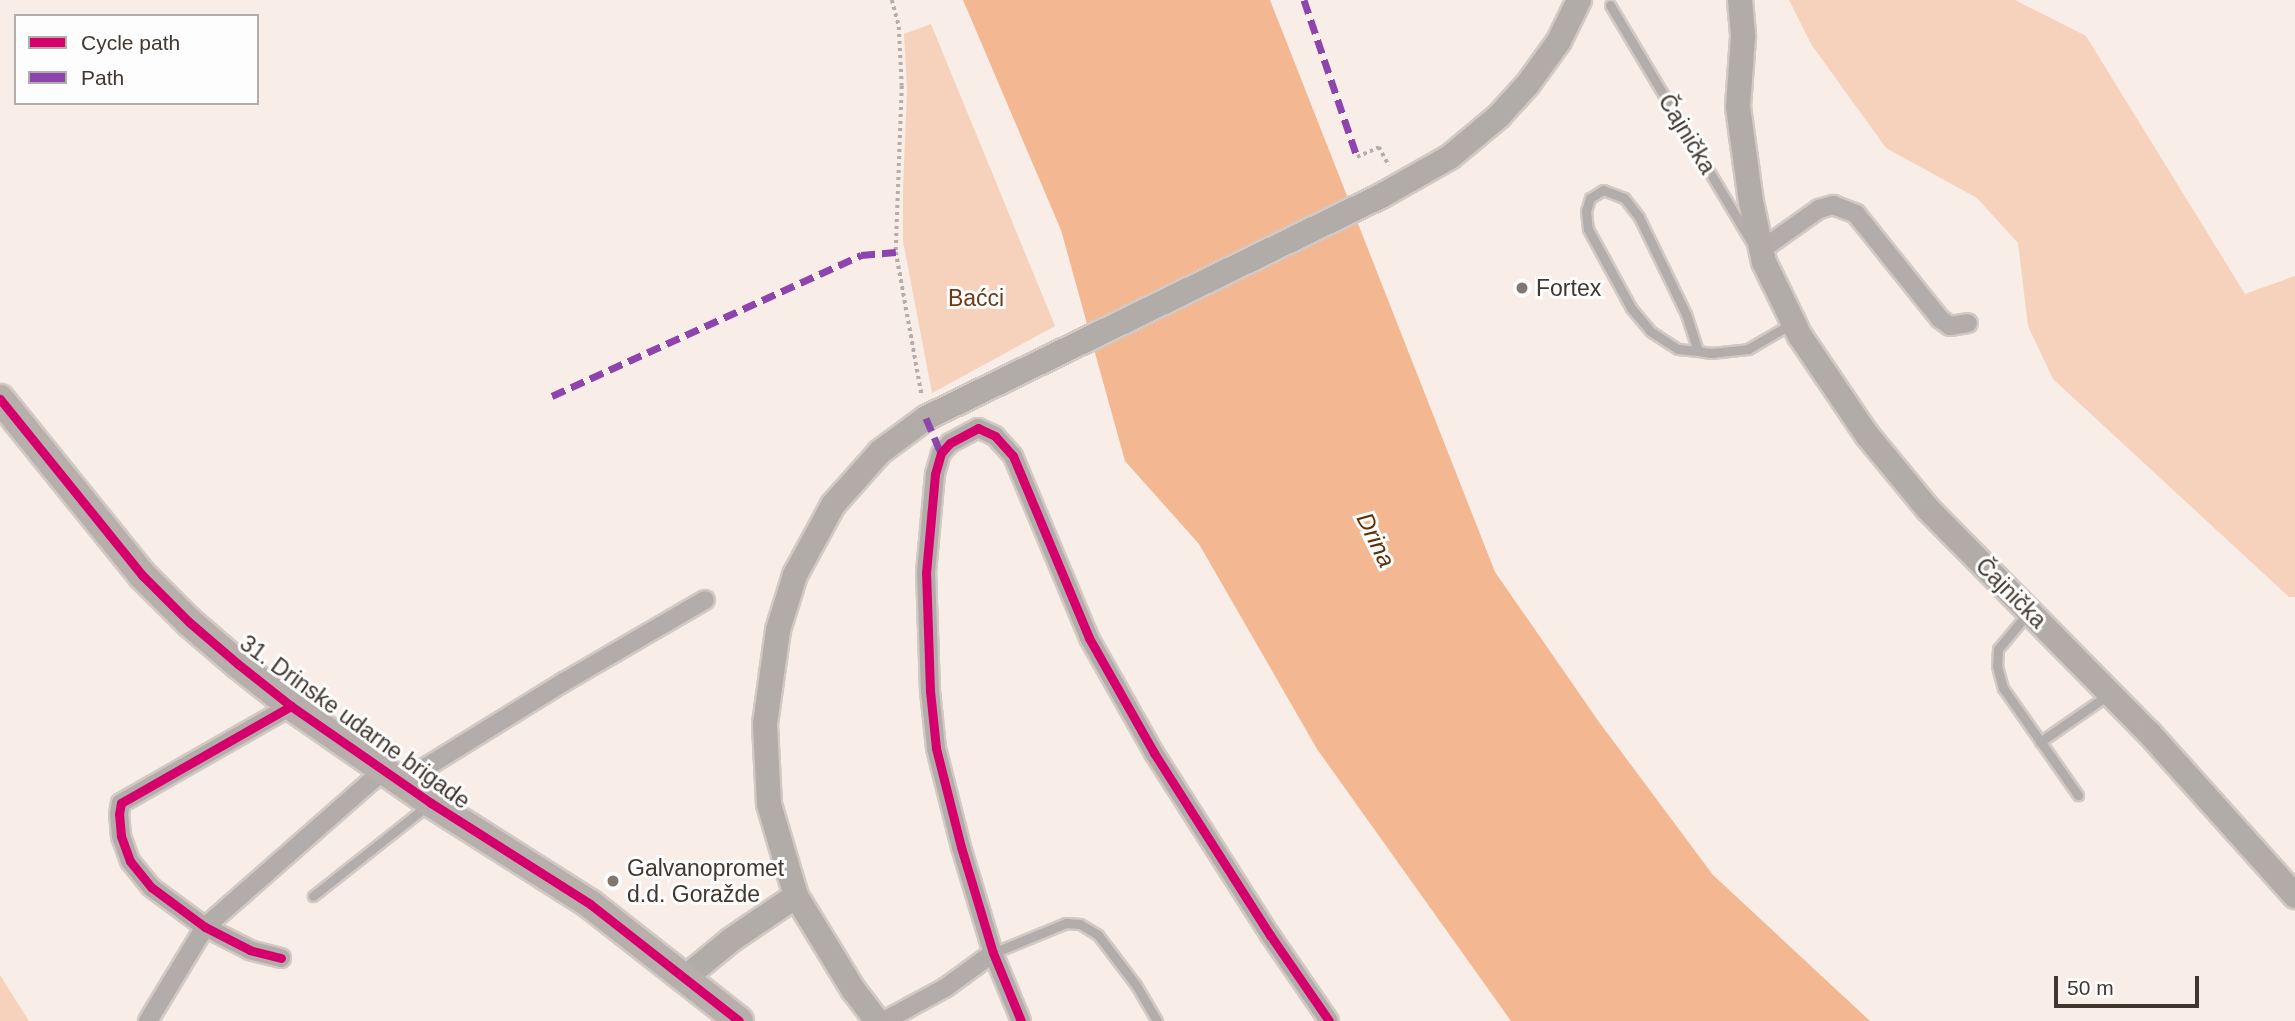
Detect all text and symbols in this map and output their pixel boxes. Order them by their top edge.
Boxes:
legend [14,14,259,105]
text: Cycle path [81,31,180,54]
text: Path [81,66,124,89]
street label: Čajnička [1652,89,1722,179]
place label: Fortex [1536,274,1601,302]
marker: Fortex [1514,280,1530,296]
park label: Baćci [948,284,1004,312]
water label: Drina [1350,508,1402,572]
street label: Čajnička [1970,552,2052,634]
street label: 31. Drinske udarne brigade [235,629,475,815]
place label: Galvanopromet d.d. Goražde [627,854,784,908]
marker: Galvanopromet d.d. Goražde [605,873,621,889]
scale bar [2057,962,2202,1006]
text: 50 m [2067,976,2114,999]

